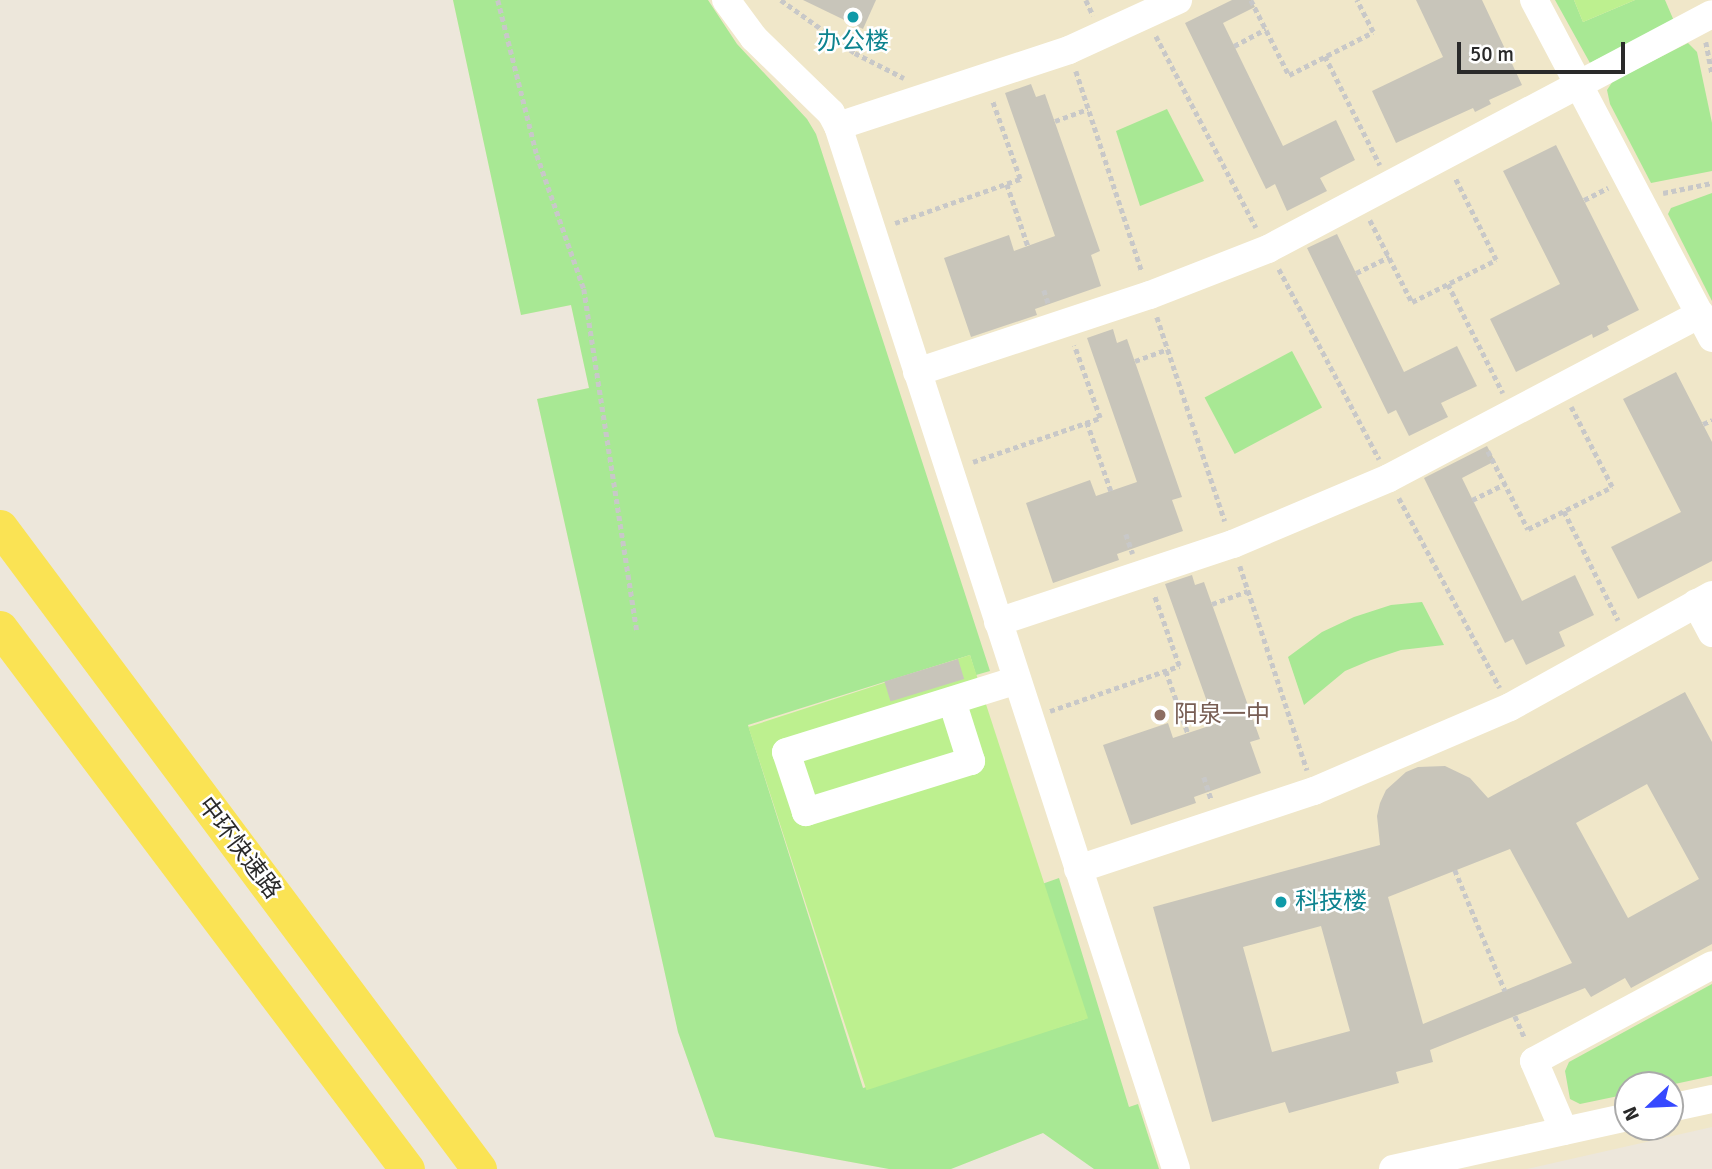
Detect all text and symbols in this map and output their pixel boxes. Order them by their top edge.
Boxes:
marker: 办公楼 [845,9,861,25]
place label: 办公楼 [817,28,889,56]
scale bar [1460,28,1628,72]
text: 50 m [1470,41,1514,67]
place label: 阳泉一中 [1174,701,1270,729]
marker: 阳泉一中 [1152,707,1168,723]
street label: 中环快速路 [191,791,287,905]
place label: 科技楼 [1295,888,1367,916]
marker: 科技楼 [1273,894,1289,910]
north arrow [1614,1071,1684,1141]
text: N [1618,1103,1645,1124]

